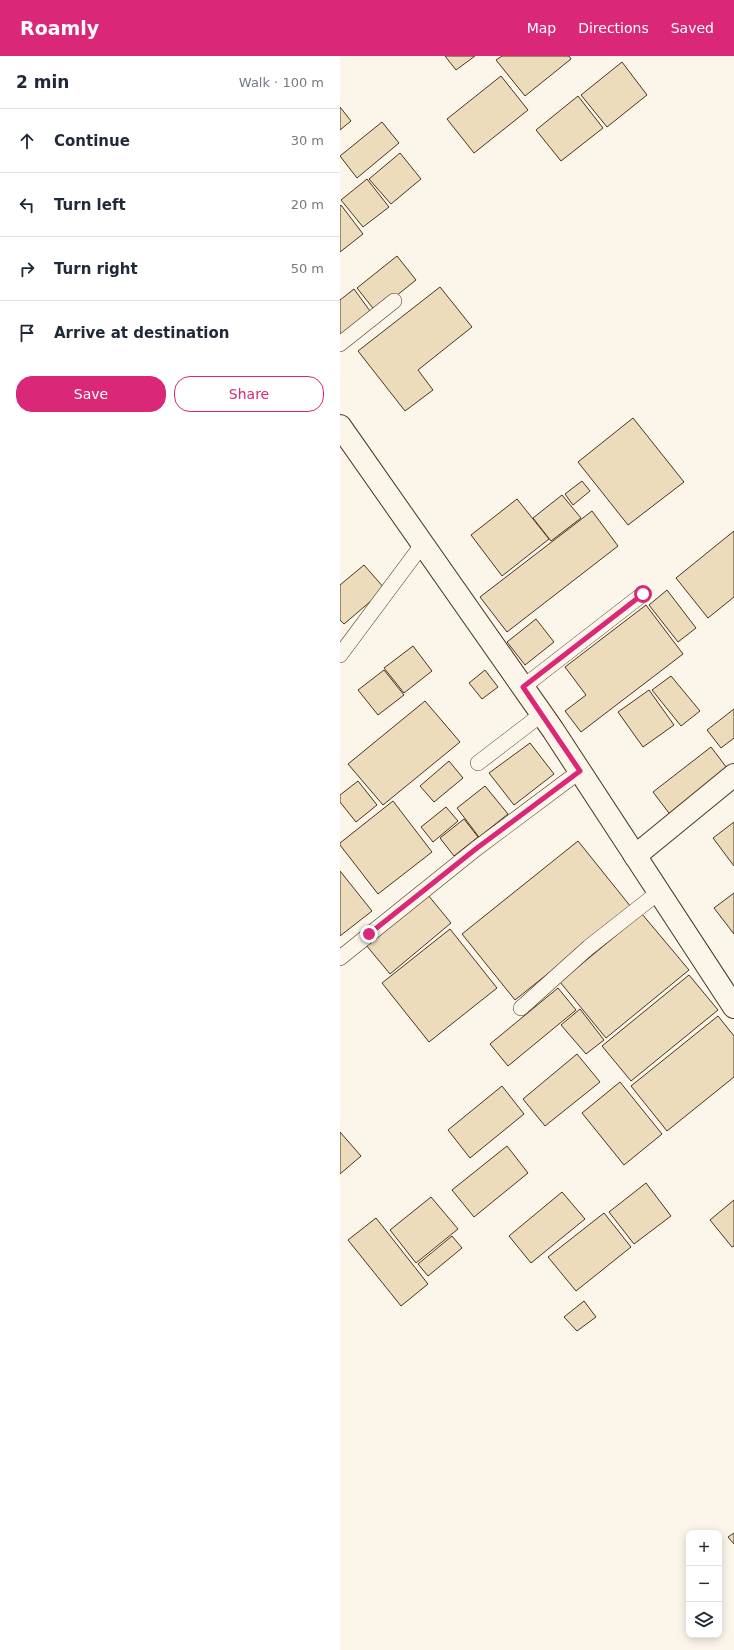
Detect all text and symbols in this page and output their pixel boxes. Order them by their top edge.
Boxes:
text: Roamly [20,17,99,39]
text: Map [527,20,556,36]
text: Directions [578,20,649,36]
text: Saved [671,20,714,36]
text: 2 min [16,72,69,92]
text: Walk · 100 m [239,75,324,90]
icon: ahead [16,130,38,152]
text: Continue [54,132,130,150]
text: 30 m [291,133,324,148]
icon: left [16,194,38,216]
text: Turn left [54,196,126,214]
text: 20 m [291,197,324,212]
icon: right [16,258,38,280]
text: Turn right [54,260,138,278]
text: 50 m [291,261,324,276]
icon: arrive [16,322,38,344]
text: Arrive at destination [54,324,229,342]
button: Save [16,376,166,412]
button: Share [174,376,324,412]
route start [634,585,652,603]
route end [360,925,378,943]
map controls [686,1530,722,1638]
button: + [686,1530,722,1566]
button: − [686,1566,722,1602]
button: layers [686,1602,722,1638]

